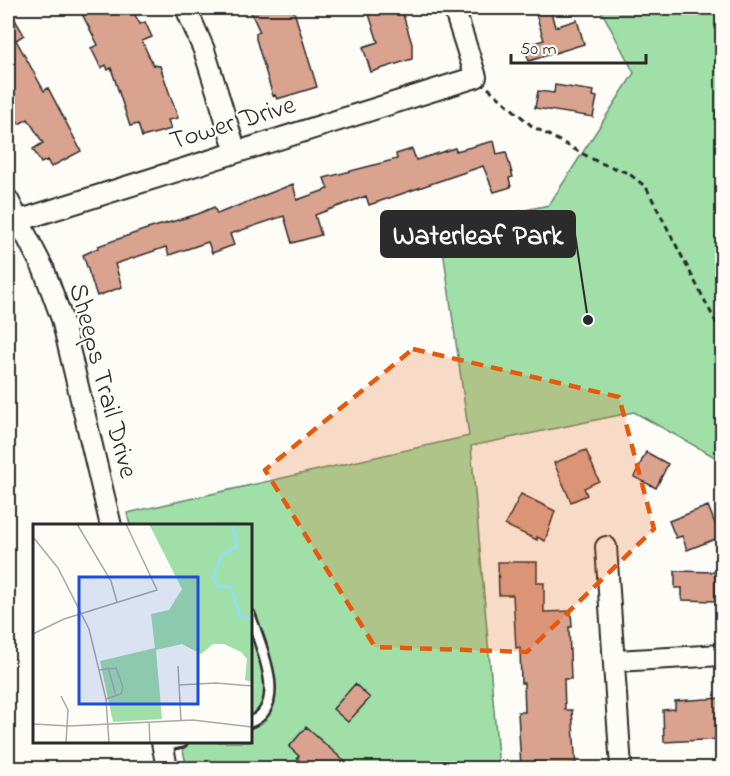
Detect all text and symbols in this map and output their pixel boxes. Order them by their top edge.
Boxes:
scale bar [511,27,646,65]
text: 50 m [520,37,557,63]
street label: Tower Drive [165,86,302,162]
callout: Waterleaf Park [381,211,575,257]
text: Waterleaf Park [393,217,564,258]
street label: Sheeps Trail Drive [57,279,147,484]
inset map [33,524,252,743]

